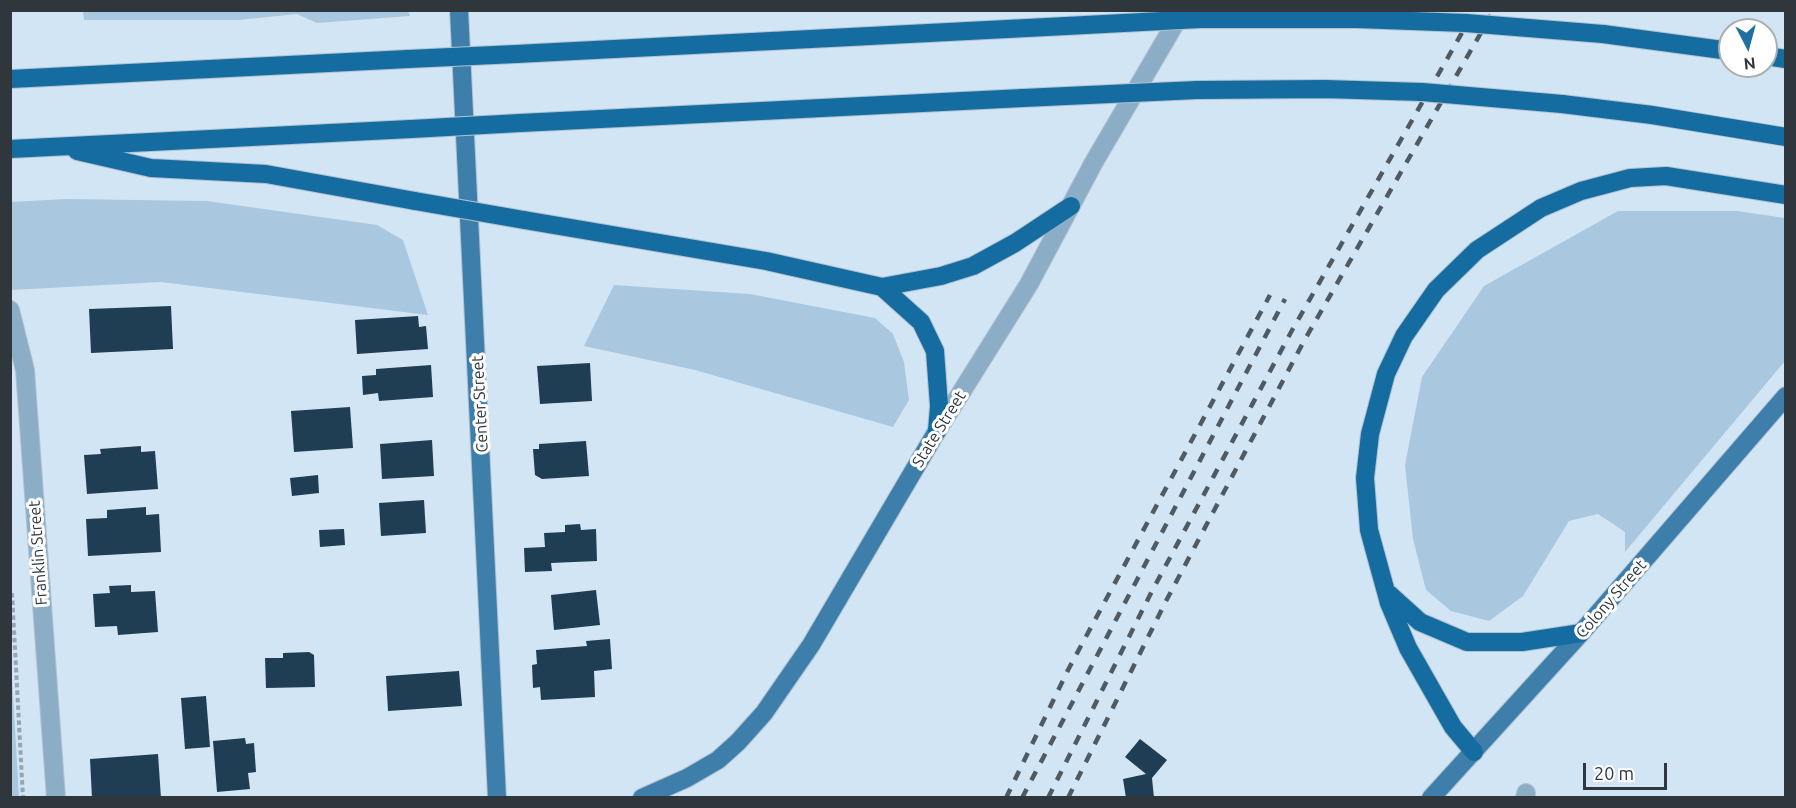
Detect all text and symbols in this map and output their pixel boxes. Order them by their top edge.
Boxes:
north arrow [1718,18,1778,78]
text: N [1743,54,1757,73]
street label: Center Street [468,355,492,453]
street label: State Street [908,387,970,471]
street label: Franklin Street [25,500,51,606]
street label: Colony Street [1572,556,1650,642]
scale bar [1586,751,1670,789]
text: 20 m [1594,763,1634,783]

